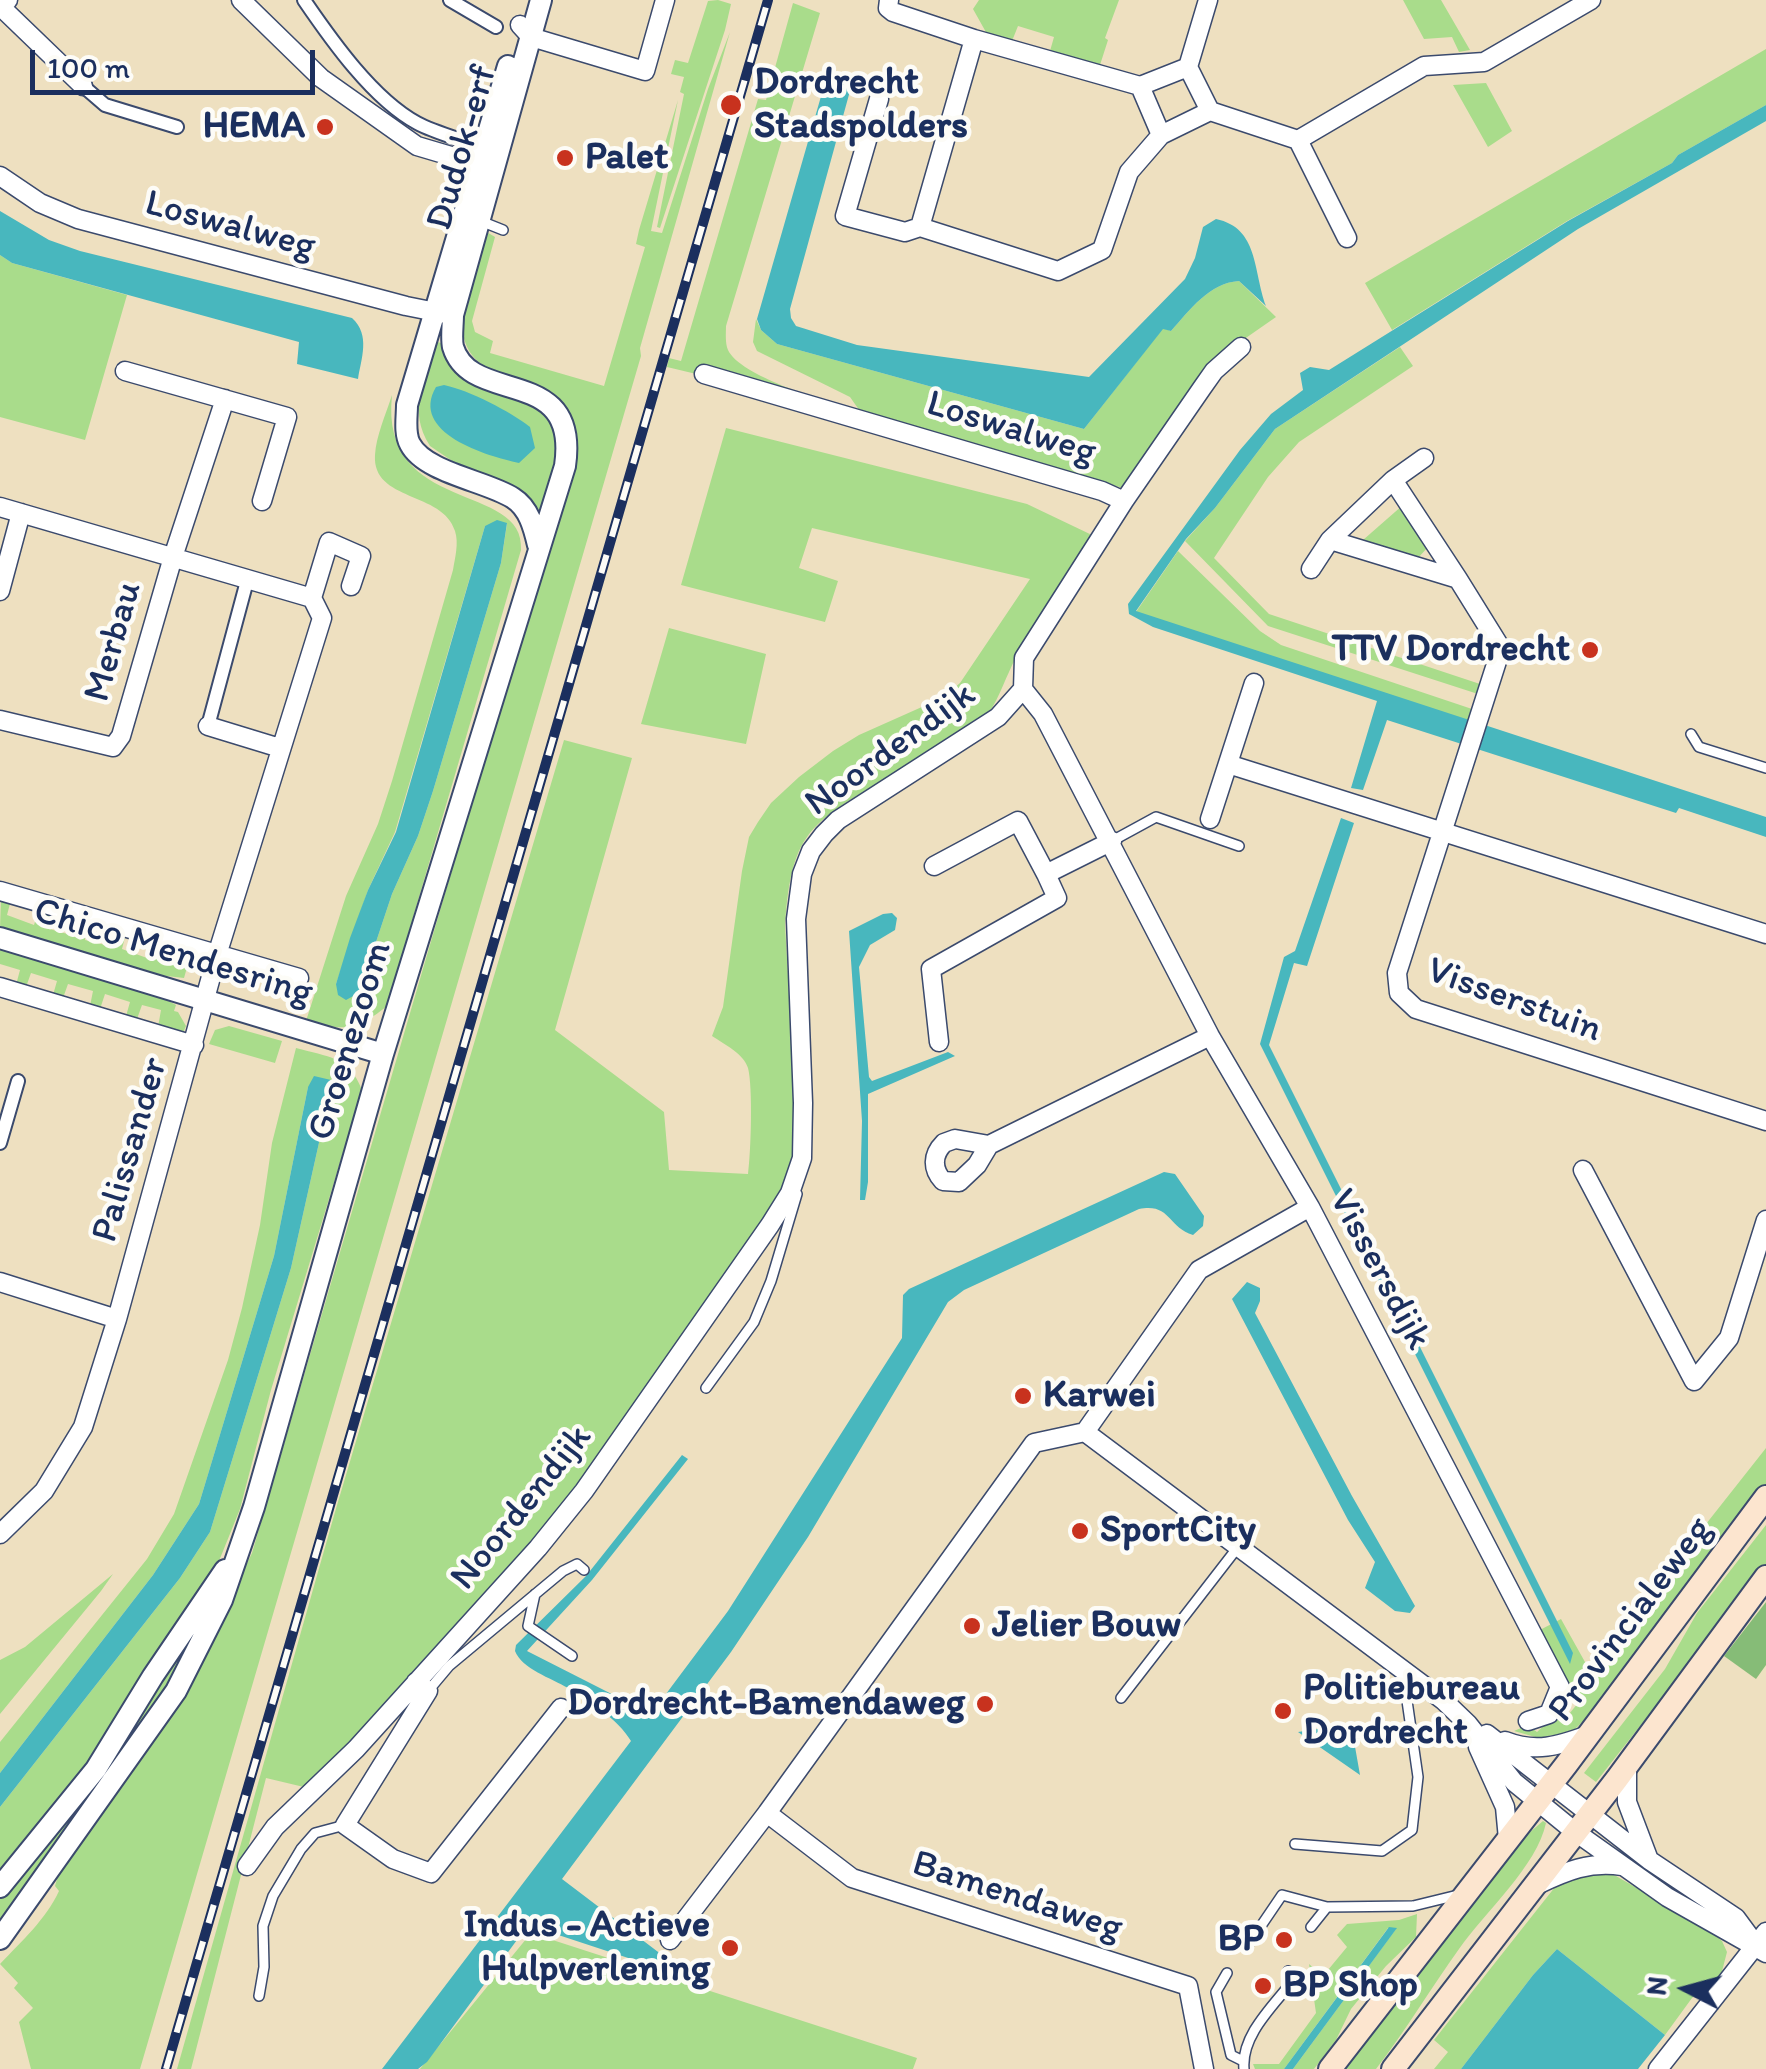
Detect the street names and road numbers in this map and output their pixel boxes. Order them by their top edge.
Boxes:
street label: Dudok-erf [418,61,508,235]
street label: Loswalweg [140,181,320,271]
street label: Loswalweg [921,382,1101,476]
street label: Merbau [75,577,153,707]
street label: Noordendijk [797,673,985,827]
street label: Chico Mendesring [28,889,318,1017]
street label: Groenezoom [299,936,403,1146]
street label: Visserstuin [1420,948,1608,1054]
street label: Palissander [83,1053,179,1247]
street label: Vissersdijk [1318,1182,1440,1358]
street label: Noordendijk [442,1416,602,1600]
street label: Provincialeweg [1539,1508,1723,1732]
street label: Bamendaweg [906,1842,1128,1952]

